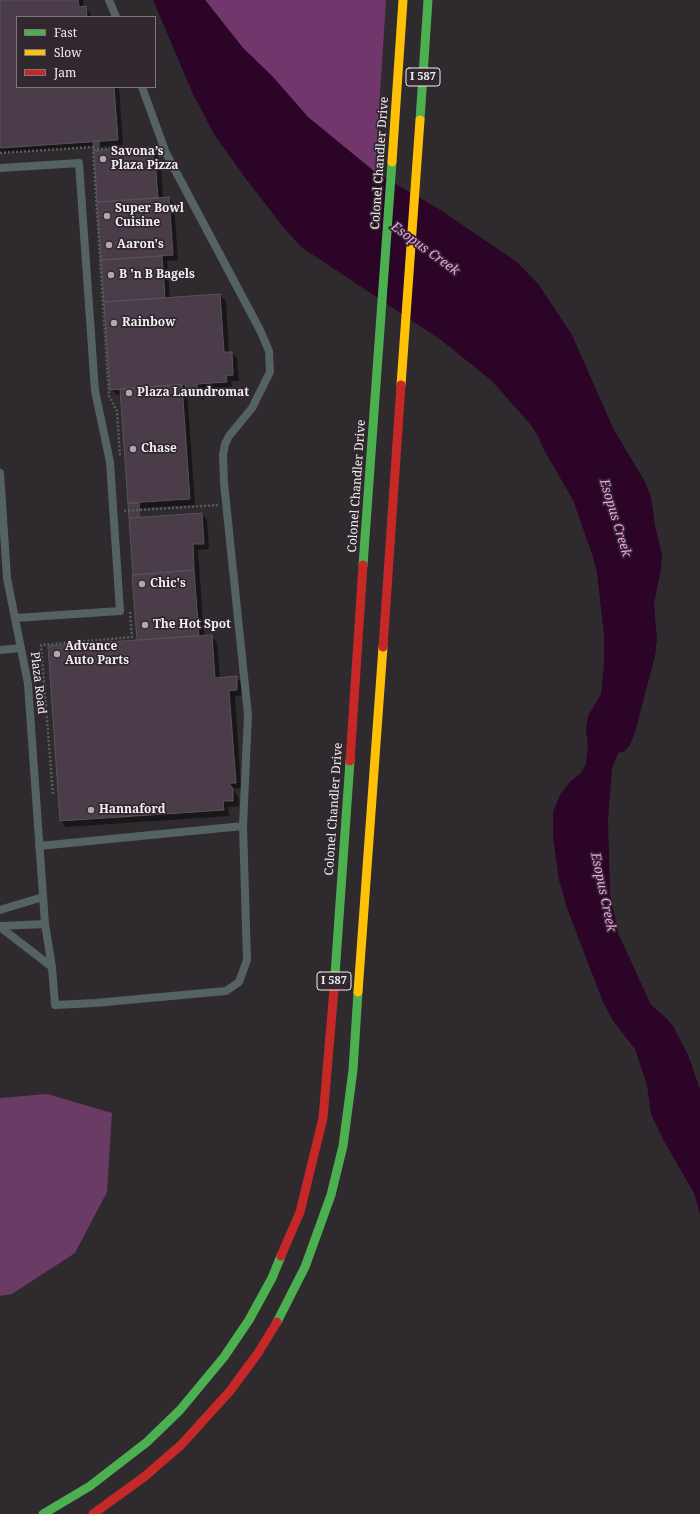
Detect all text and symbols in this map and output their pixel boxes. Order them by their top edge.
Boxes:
legend [16,16,156,88]
text: Fast [54,24,77,41]
text: Slow [54,44,82,61]
text: Jam [54,64,76,81]
road number: I 587 [406,68,440,86]
street label: Colonel Chandler Drive [368,96,392,230]
place label: Savona’s Plaza Pizza [111,145,179,173]
marker: Savona’s Plaza Pizza [98,154,108,164]
place label: Super Bowl Cuisine [115,202,184,230]
marker: Super Bowl Cuisine [102,211,112,221]
water label: Esopus Creek [388,219,462,279]
place label: Aaron's [117,238,164,252]
marker: Aaron's [104,240,114,250]
place label: B 'n B Bagels [119,268,195,282]
marker: B 'n B Bagels [106,270,116,280]
place label: Rainbow [122,316,175,330]
marker: Rainbow [109,318,119,328]
place label: Plaza Laundromat [137,386,249,400]
marker: Plaza Laundromat [124,388,134,398]
street label: Colonel Chandler Drive [345,419,369,553]
place label: Chase [141,442,177,456]
marker: Chase [128,444,138,454]
water label: Esopus Creek [596,477,634,559]
place label: Chic's [150,577,186,591]
marker: Chic's [137,579,147,589]
place label: The Hot Spot [153,618,231,632]
marker: The Hot Spot [140,620,150,630]
place label: Advance Auto Parts [65,640,129,668]
marker: Advance Auto Parts [52,649,62,659]
street label: Plaza Road [27,651,49,715]
street label: Colonel Chandler Drive [322,742,346,876]
place label: Hannaford [99,803,166,817]
marker: Hannaford [86,805,96,815]
water label: Esopus Creek [587,851,619,933]
road number: I 587 [317,972,351,990]

